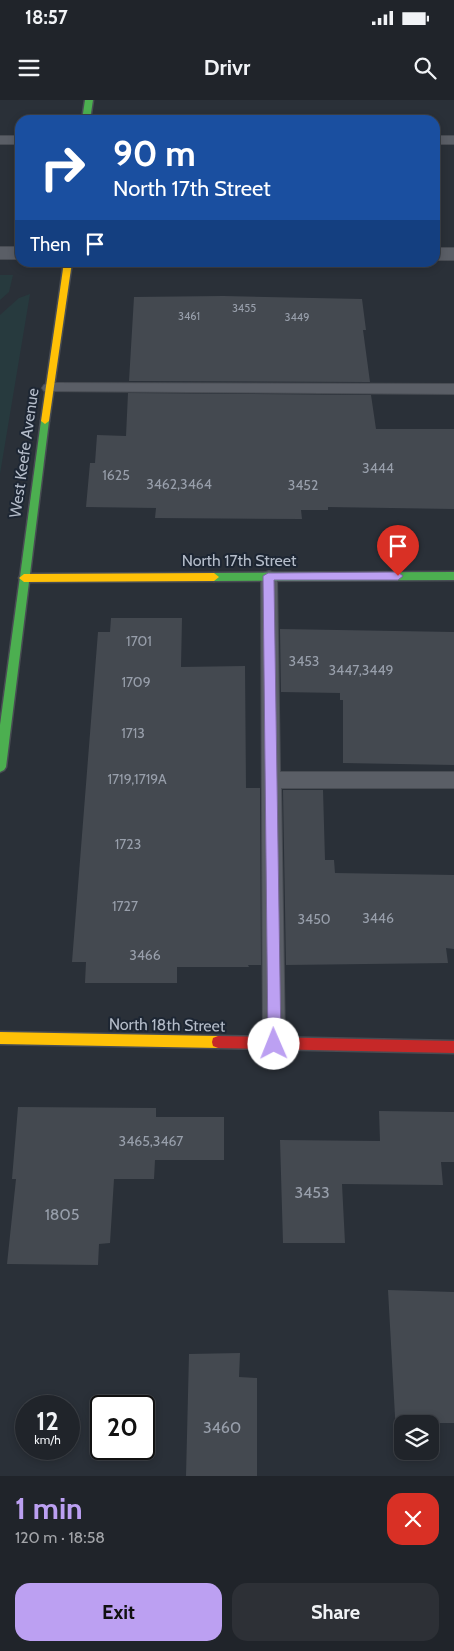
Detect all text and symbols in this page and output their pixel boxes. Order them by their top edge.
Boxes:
text: 18:57 [25,6,68,29]
icon: menu [15,54,43,82]
text: Drivr [204,54,250,81]
icon: search [411,54,439,82]
text: 90 m [113,132,196,175]
icon: right [30,135,95,200]
text: North 17th Street [113,175,271,202]
icon: arrive [81,230,109,258]
text: Then [30,233,71,256]
house number: 3455 [232,301,256,315]
house number: 3461 [178,309,200,323]
house number: 3449 [285,310,309,324]
street label: West Keefe Avenue [5,387,43,519]
house number: 3444 [362,459,394,477]
house number: 1625 [102,466,130,484]
house number: 3462,3464 [146,475,212,493]
house number: 3452 [288,476,318,494]
pin [377,525,419,576]
icon: arrive [384,532,412,560]
street label: North 17th Street [182,551,297,570]
house number: 1701 [126,632,152,650]
house number: 3453 [289,652,319,670]
house number: 3447,3449 [329,661,394,679]
house number: 1709 [121,673,151,691]
house number: 1713 [121,724,145,742]
house number: 1719,1719A [107,770,167,788]
house number: 1723 [115,835,141,853]
house number: 1727 [112,897,138,915]
house number: 3446 [362,909,394,927]
house number: 3450 [297,910,331,928]
house number: 3466 [129,946,161,964]
street label: North 18th Street [109,1014,226,1036]
position arrow [247,1017,299,1069]
house number: 3465,3467 [119,1132,183,1150]
house number: 3453 [294,1183,330,1202]
house number: 1805 [45,1205,79,1224]
speed limit sign: 20 [90,1395,155,1460]
text: 12 [36,1406,59,1436]
map controls [394,1415,439,1460]
button: layers [394,1415,439,1460]
house number: 3460 [203,1418,241,1437]
text: km/h [34,1432,61,1447]
text: 1 min [15,1490,83,1527]
button: close [387,1493,439,1545]
text: 120 m · 18:58 [15,1528,105,1547]
button: Exit [15,1583,222,1641]
button: Share [232,1583,439,1641]

